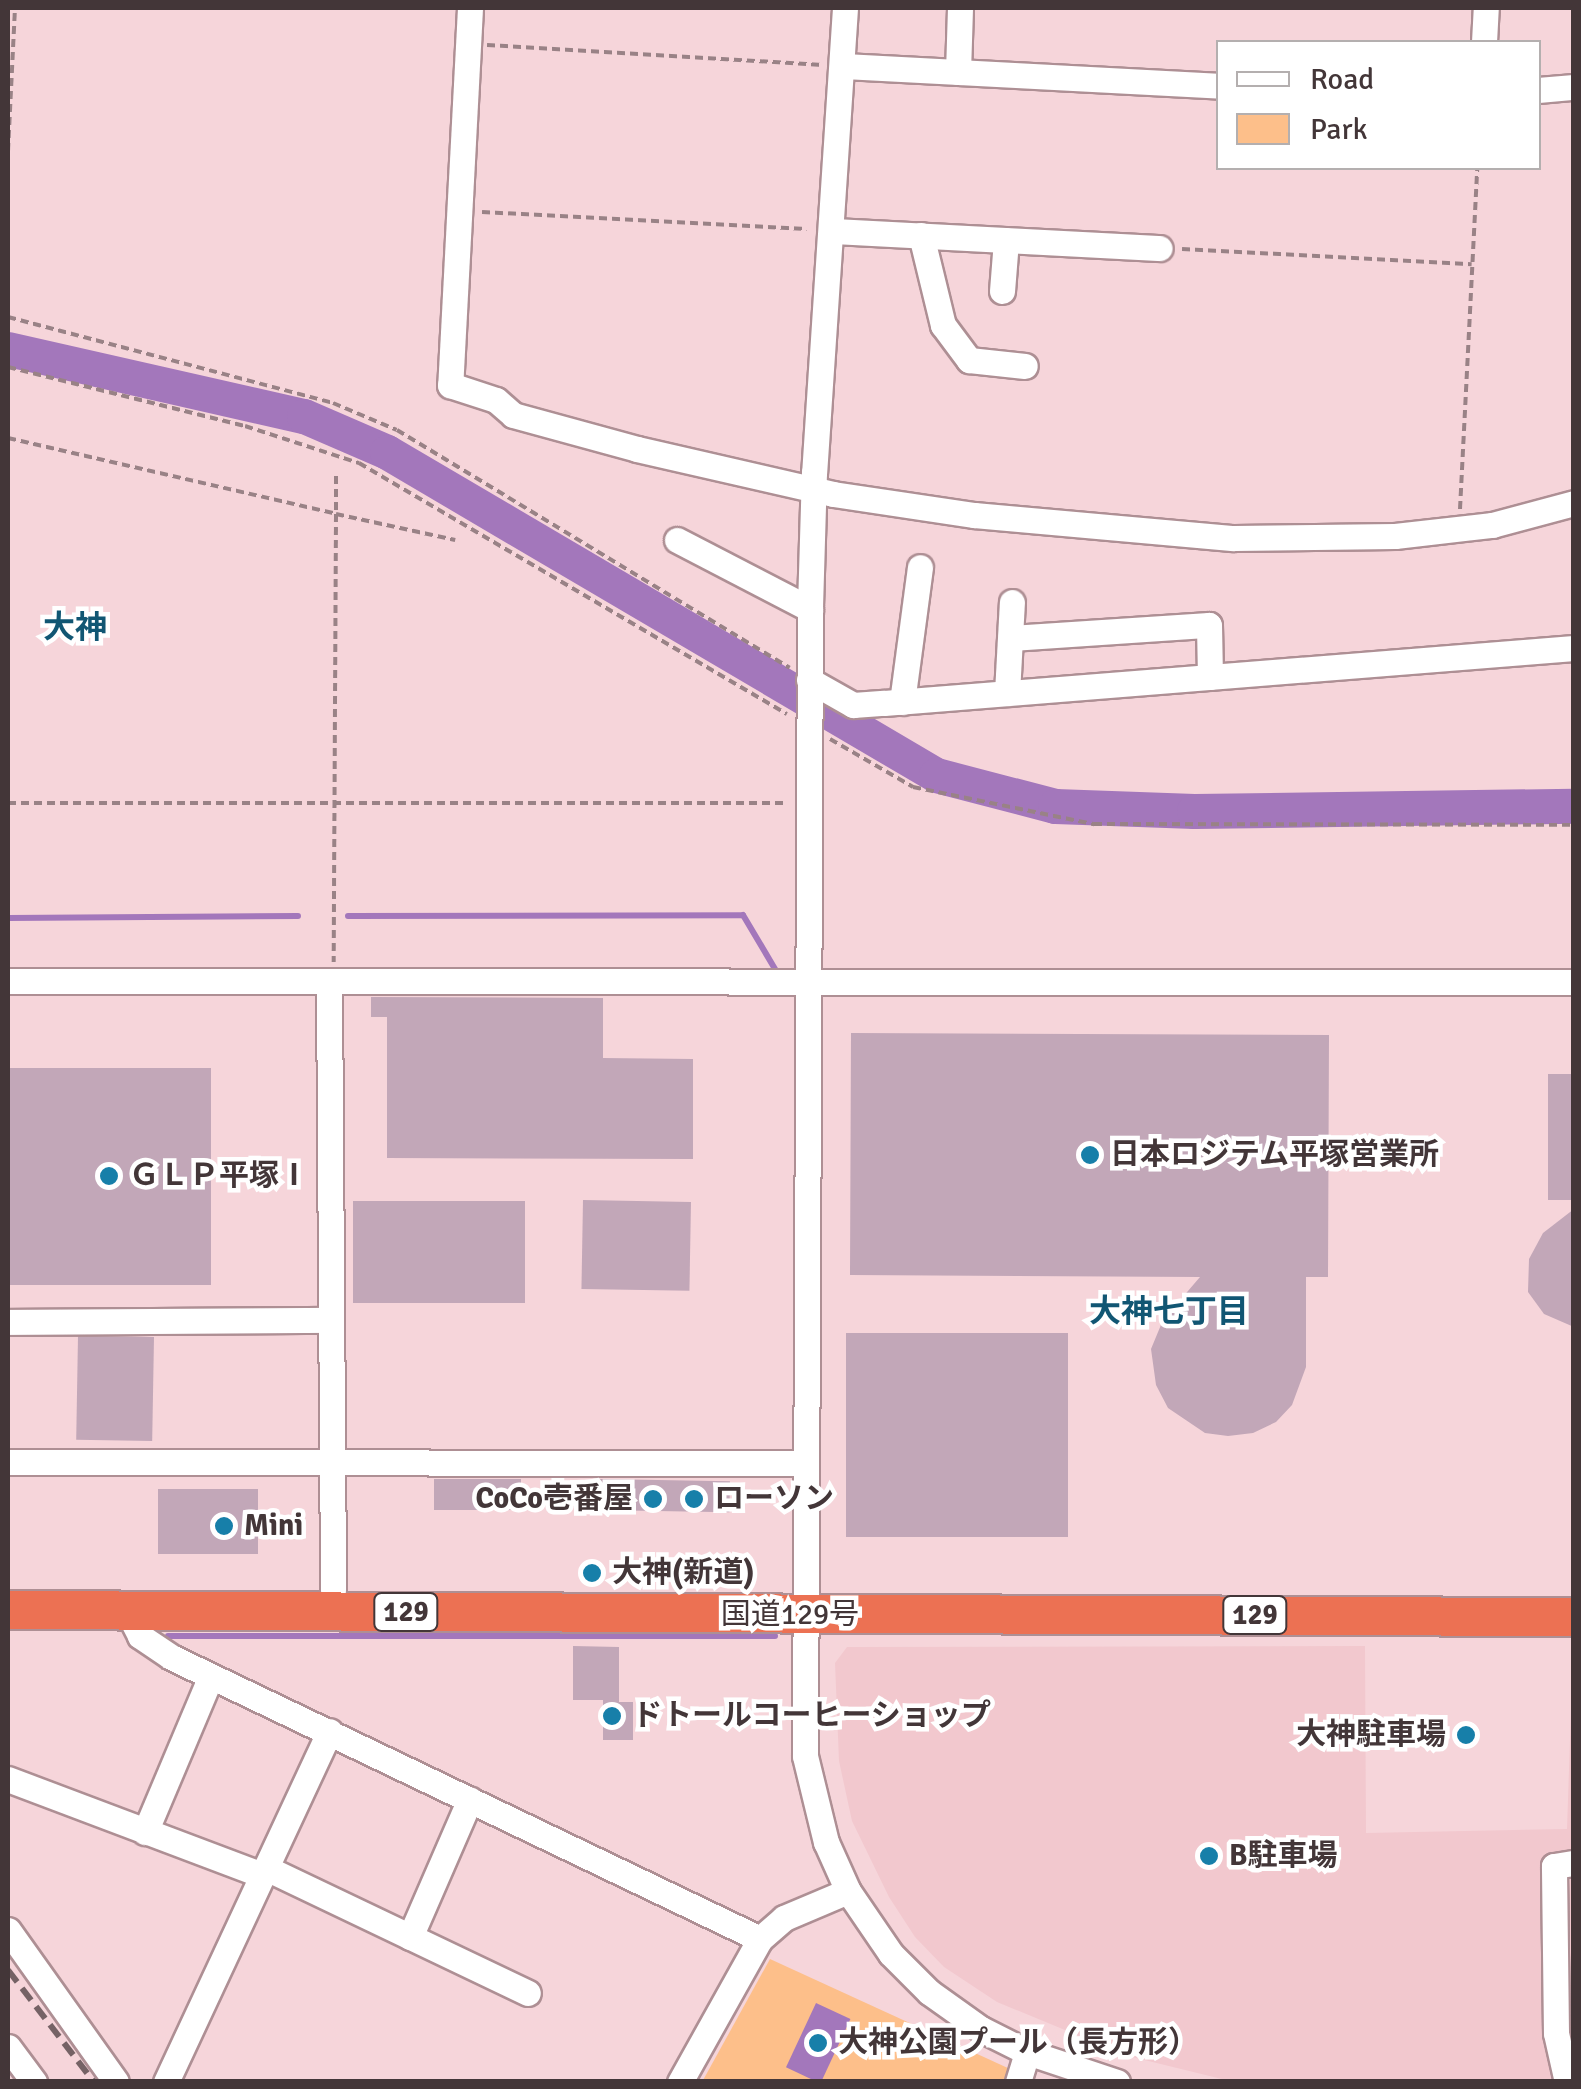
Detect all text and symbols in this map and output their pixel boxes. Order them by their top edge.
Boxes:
legend [1216,40,1541,170]
text: Road [1310,61,1374,98]
text: Park [1310,111,1368,148]
district label: 大神 [43,609,107,647]
place label: 日本ロジテム平塚営業所 [1110,1137,1440,1173]
marker: 日本ロジテム平塚営業所 [1079,1144,1101,1166]
place label: ＧＬＰ平塚Ⅰ [129,1158,309,1194]
marker: ＧＬＰ平塚Ⅰ [98,1165,120,1187]
district label: 大神七丁目 [1089,1293,1249,1331]
place label: CoCo壱番屋 [475,1481,633,1517]
place label: ローソン [714,1481,834,1517]
marker: CoCo壱番屋 [642,1488,664,1510]
marker: ローソン [683,1488,705,1510]
place label: Mini [244,1508,303,1544]
marker: Mini [213,1515,235,1537]
place label: 大神(新道) [612,1555,754,1591]
marker: 大神(新道) [581,1562,603,1584]
road number: 129 [371,1589,441,1635]
road number: 129 [1220,1592,1290,1638]
street label: 国道129号 [721,1597,859,1633]
place label: ドトールコーヒーショップ [632,1698,992,1734]
marker: ドトールコーヒーショップ [601,1705,623,1727]
place label: 大神駐車場 [1296,1717,1446,1753]
marker: 大神駐車場 [1455,1724,1477,1746]
place label: B駐車場 [1229,1838,1337,1874]
marker: B駐車場 [1198,1845,1220,1867]
place label: 大神公園プール（長方形） [838,2025,1198,2061]
marker: 大神公園プール（長方形） [807,2032,829,2054]

